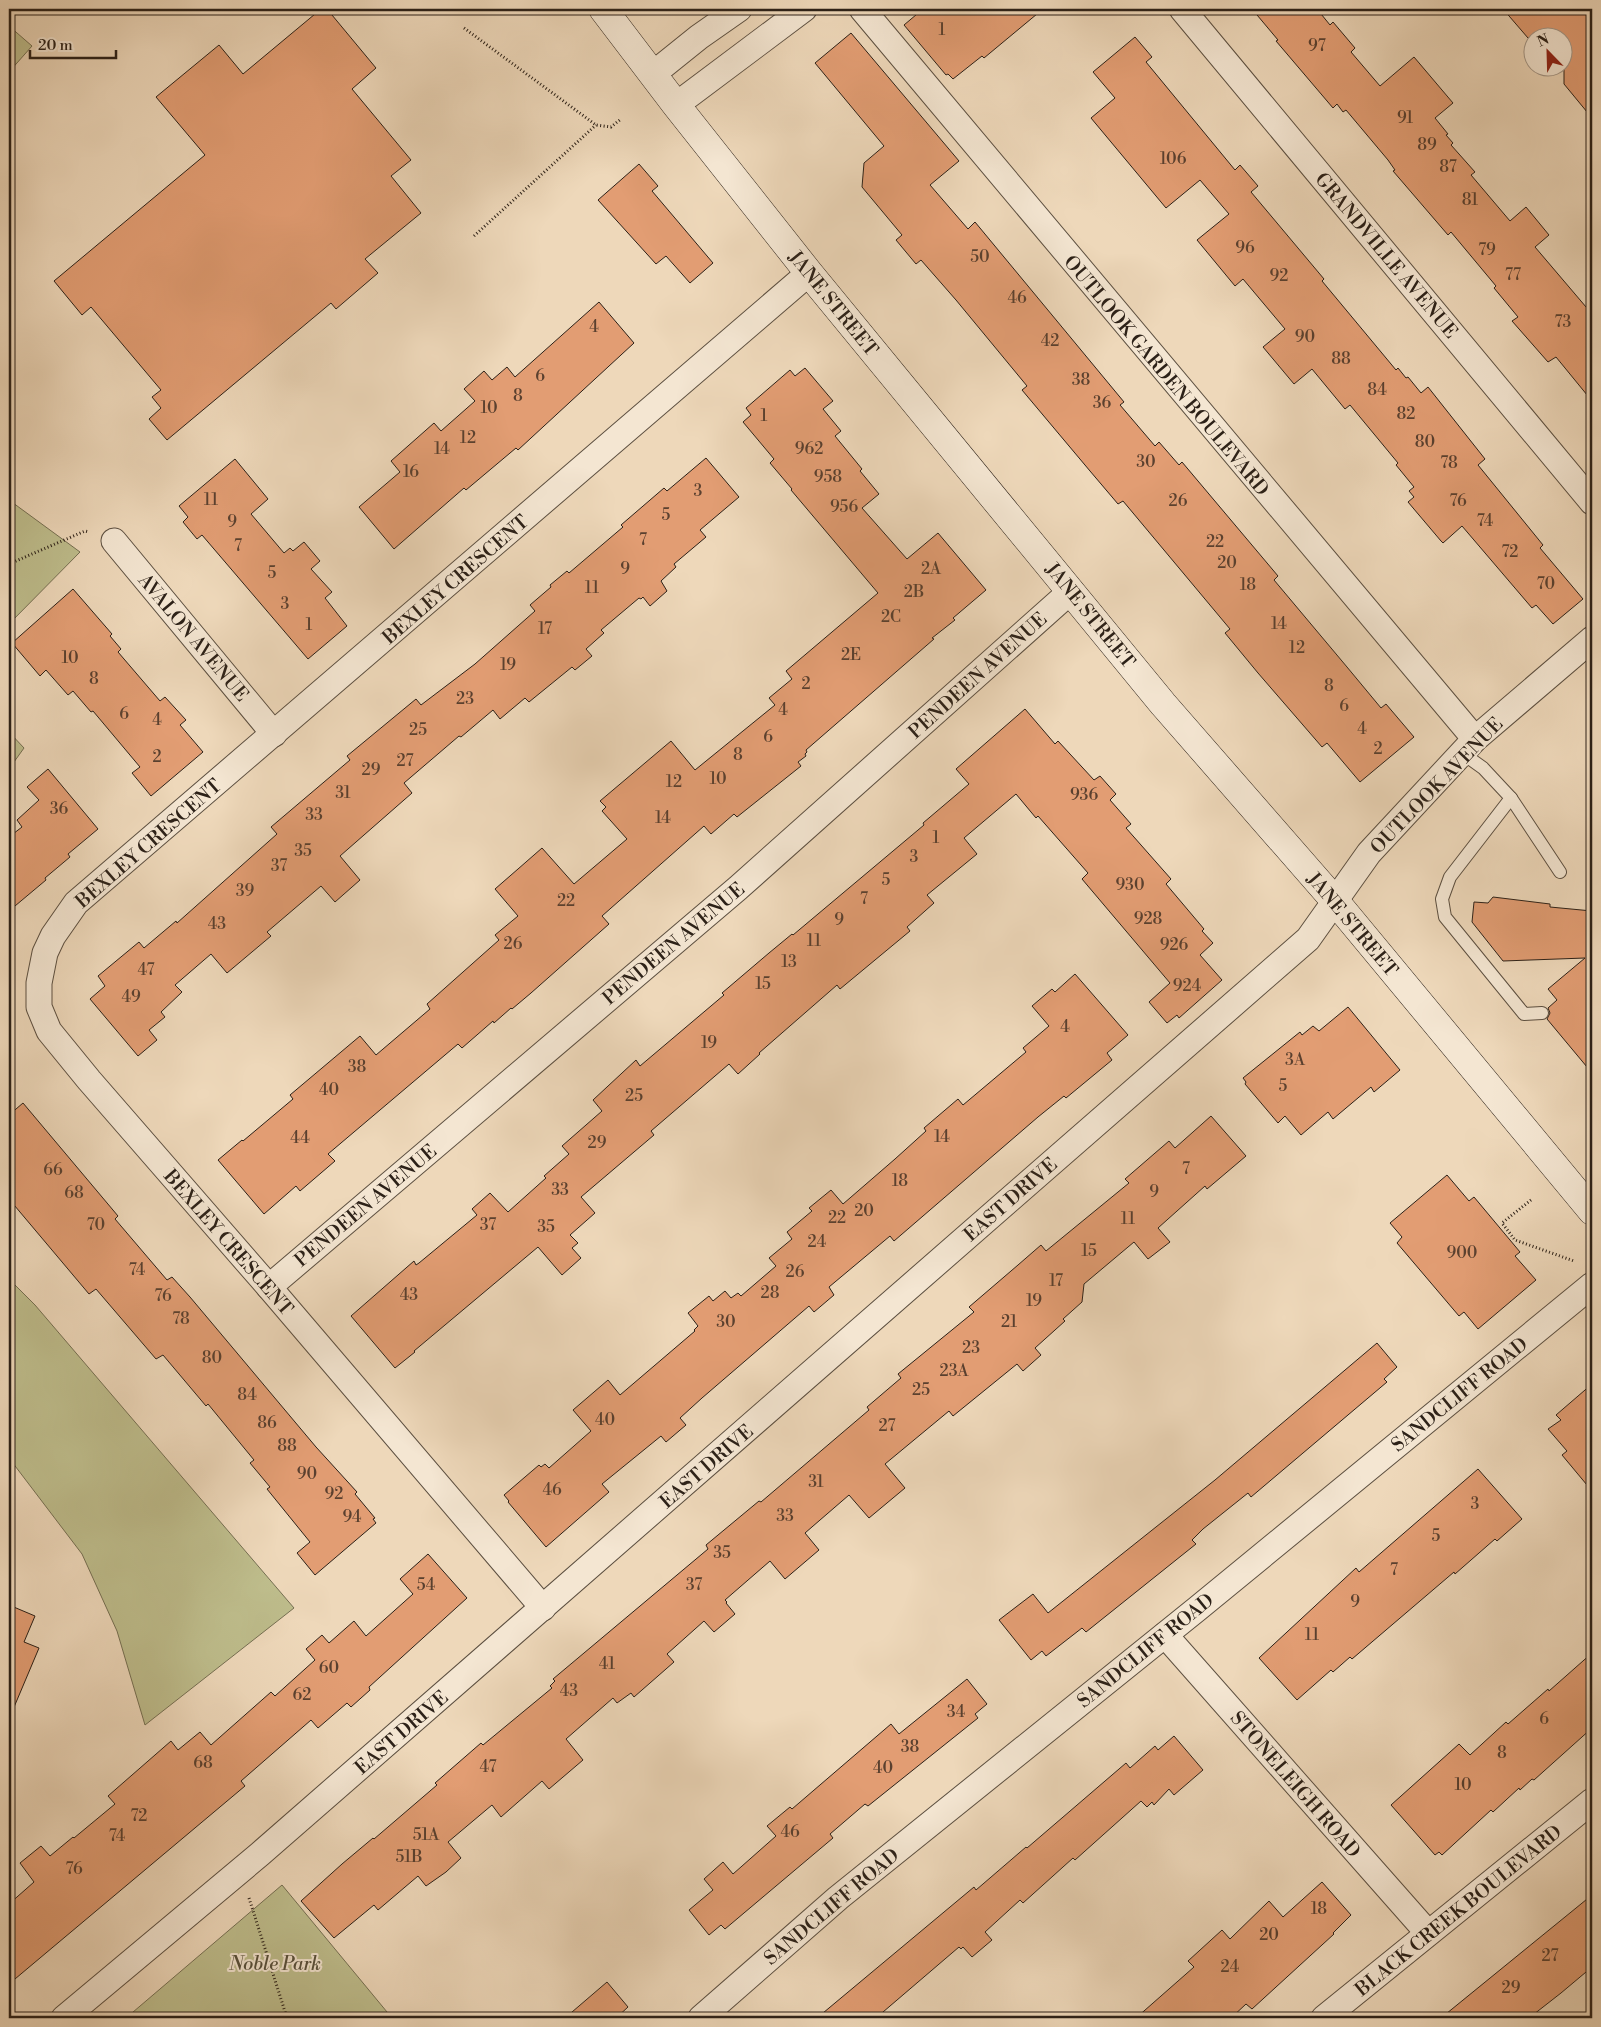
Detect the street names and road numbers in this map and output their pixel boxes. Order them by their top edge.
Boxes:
street label: GRANDVILLE AVENUE [1310,168,1463,344]
street label: JANE STREET [783,245,883,361]
street label: OUTLOOK GARDEN BOULEVARD [1058,250,1274,501]
street label: BEXLEY CRESCENT [377,510,534,650]
street label: JANE STREET [1040,557,1140,673]
street label: AVALON AVENUE [132,568,254,706]
street label: PENDEEN AVENUE [903,607,1052,744]
street label: OUTLOOK AVENUE [1365,712,1508,859]
street label: BEXLEY CRESCENT [70,774,227,914]
street label: JANE STREET [1301,867,1403,982]
street label: PENDEEN AVENUE [598,877,750,1010]
street label: PENDEEN AVENUE [290,1139,442,1272]
street label: EAST DRIVE [959,1153,1062,1247]
street label: BEXLEY CRESCENT [158,1164,298,1321]
street label: SANDCLIFF ROAD [1386,1332,1533,1457]
street label: EAST DRIVE [655,1420,758,1514]
street label: SANDCLIFF ROAD [1072,1588,1219,1713]
street label: EAST DRIVE [350,1686,453,1780]
street label: STONELEIGH ROAD [1225,1706,1366,1863]
street label: BLACK CREEK BOULEVARD [1350,1820,1567,2002]
street label: SANDCLIFF ROAD [759,1843,904,1970]

